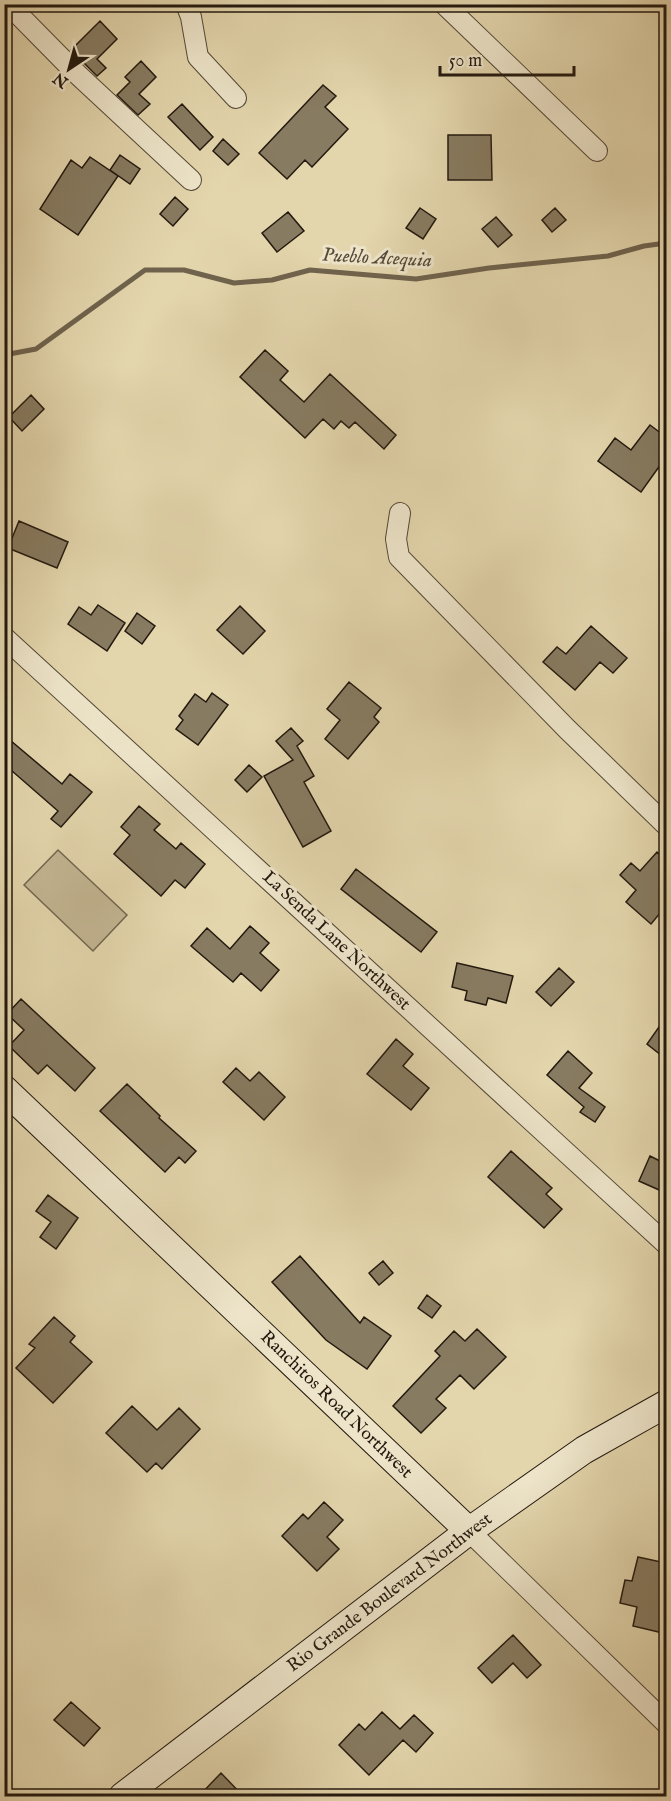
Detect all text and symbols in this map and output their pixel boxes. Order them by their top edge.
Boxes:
north arrow [39,39,99,99]
scale bar [440,39,574,77]
text: 50 m [449,50,482,73]
text: N [50,67,74,92]
water label: Pueblo Acequia [321,243,433,273]
street label: La Senda Lane Northwest [257,866,415,1016]
street label: Ranchitos Road Northwest [255,1326,417,1484]
street label: Rio Grande Boulevard Northwest [283,1508,497,1678]

